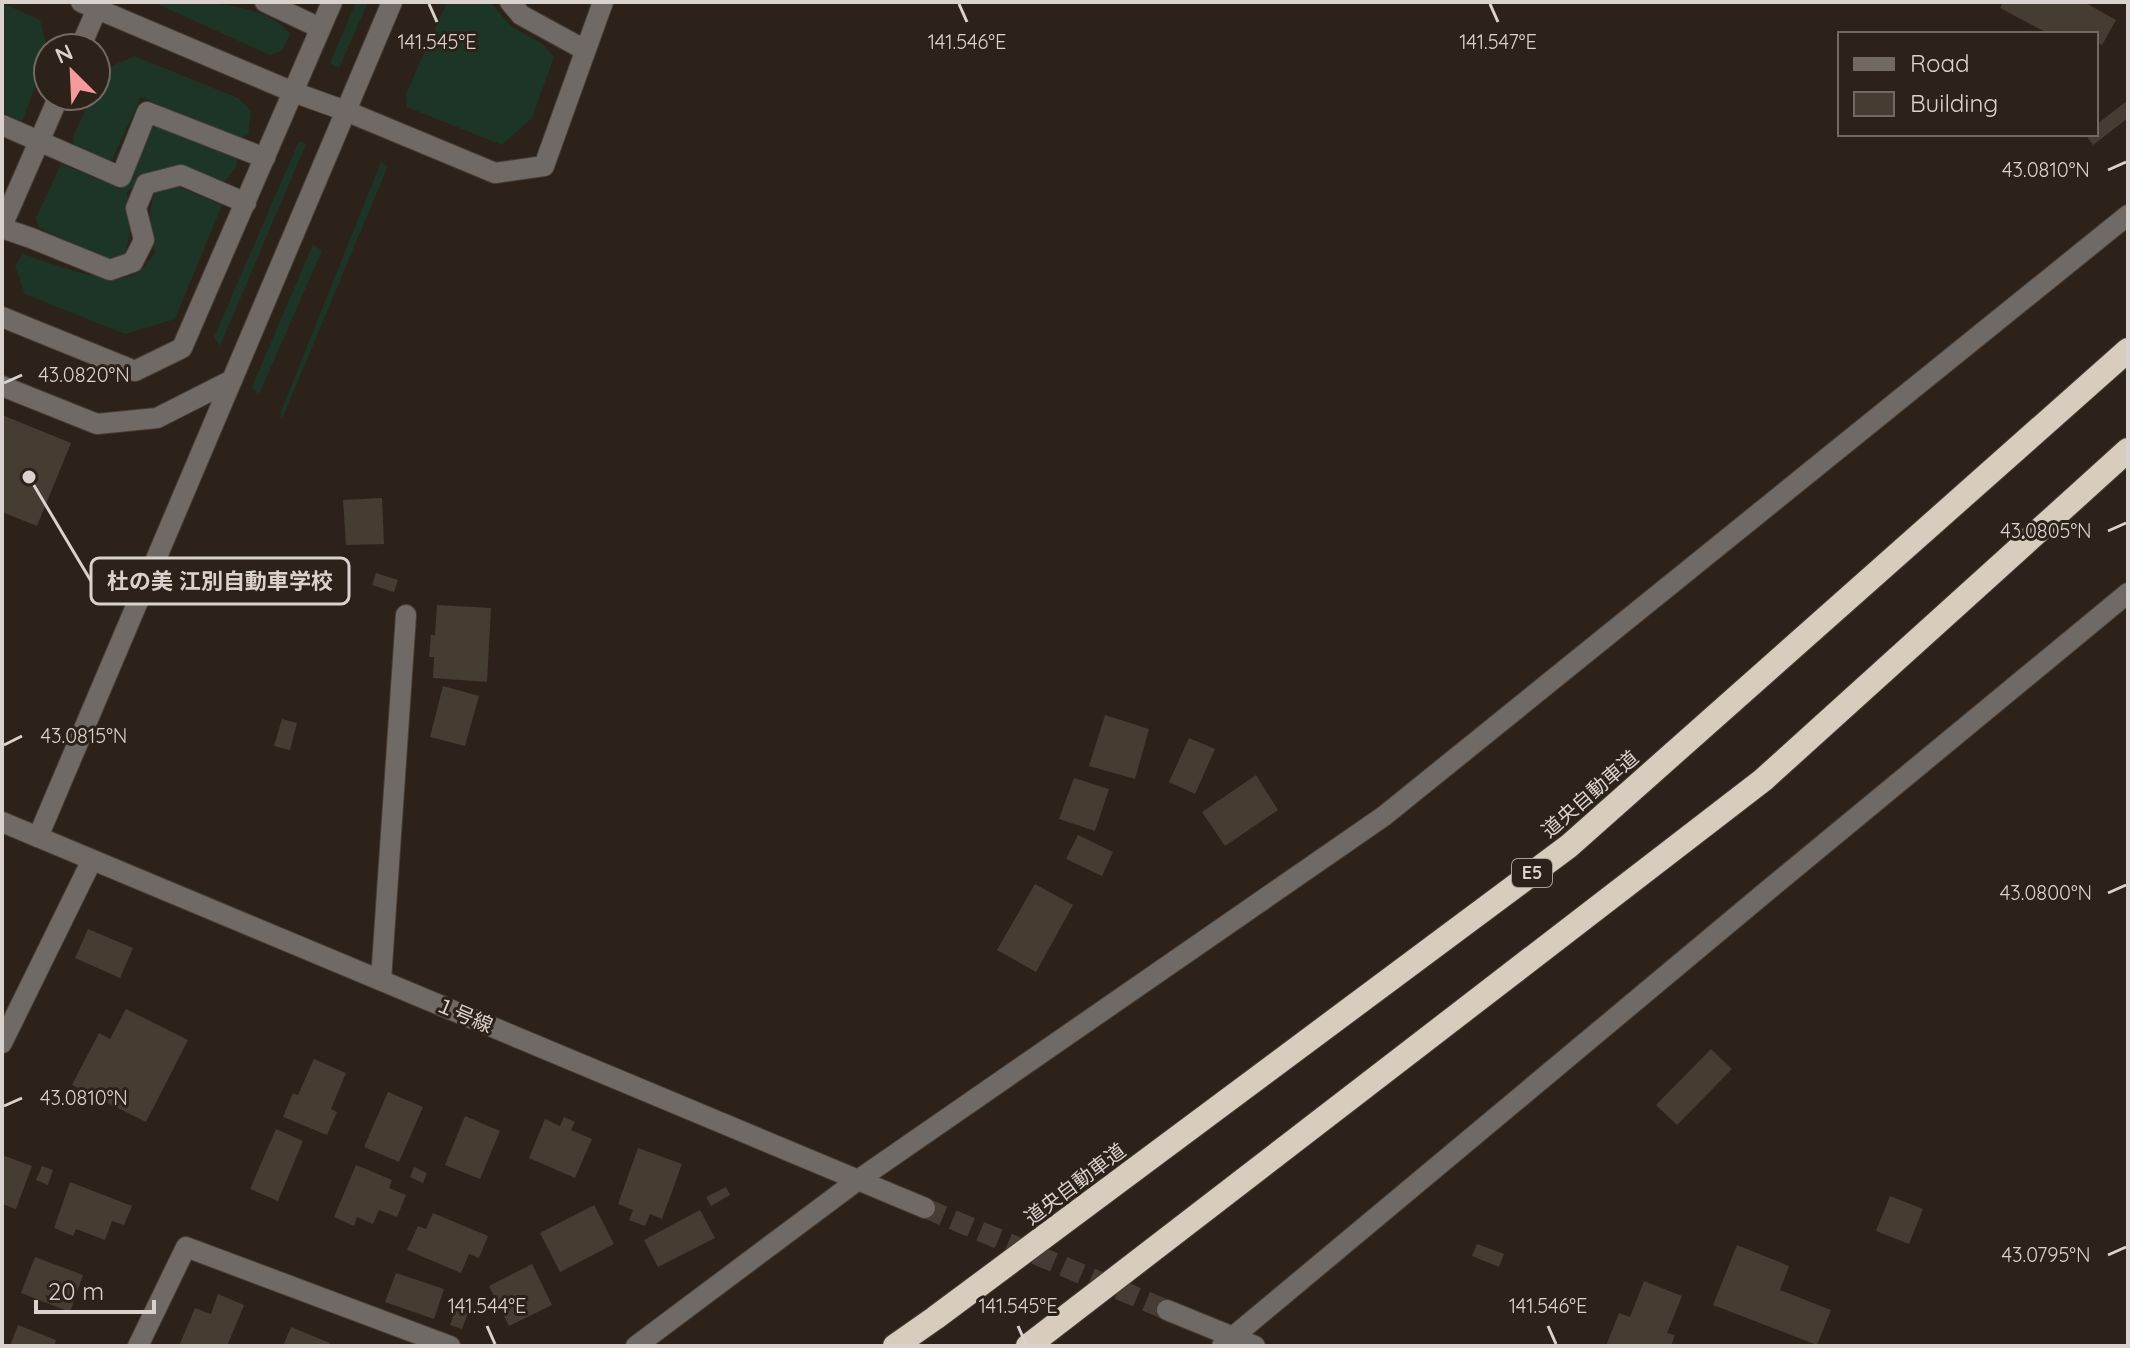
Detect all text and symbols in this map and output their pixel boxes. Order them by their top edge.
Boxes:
text: 141.545°E [398,29,477,54]
text: 141.546°E [928,29,1006,54]
text: 141.547°E [1459,29,1537,54]
north arrow [32,32,112,112]
legend [1838,32,2098,136]
text: N [51,38,77,70]
text: Road [1910,48,1970,78]
text: Building [1910,88,1998,118]
text: 43.0810°N [2002,157,2090,182]
text: 43.0820°N [38,362,130,387]
text: 43.0805°N [2000,518,2092,543]
callout: 杜の美 江別自動車学校 [91,558,349,604]
text: 杜の美 江別自動車学校 [107,567,333,595]
text: 43.0815°N [41,723,127,748]
street label: 道央自動車道 [1536,745,1643,842]
road number: E5 [1512,859,1552,887]
text: 43.0800°N [2000,880,2092,905]
street label: １号線 [432,991,497,1038]
text: 43.0810°N [40,1085,128,1110]
street label: 道央自動車道 [1019,1138,1130,1230]
text: 43.0795°N [2002,1242,2090,1267]
scale bar [36,1264,154,1314]
text: 20 m [48,1276,104,1306]
text: 141.544°E [448,1293,526,1318]
text: 141.545°E [979,1293,1058,1318]
text: 141.546°E [1509,1293,1587,1318]

